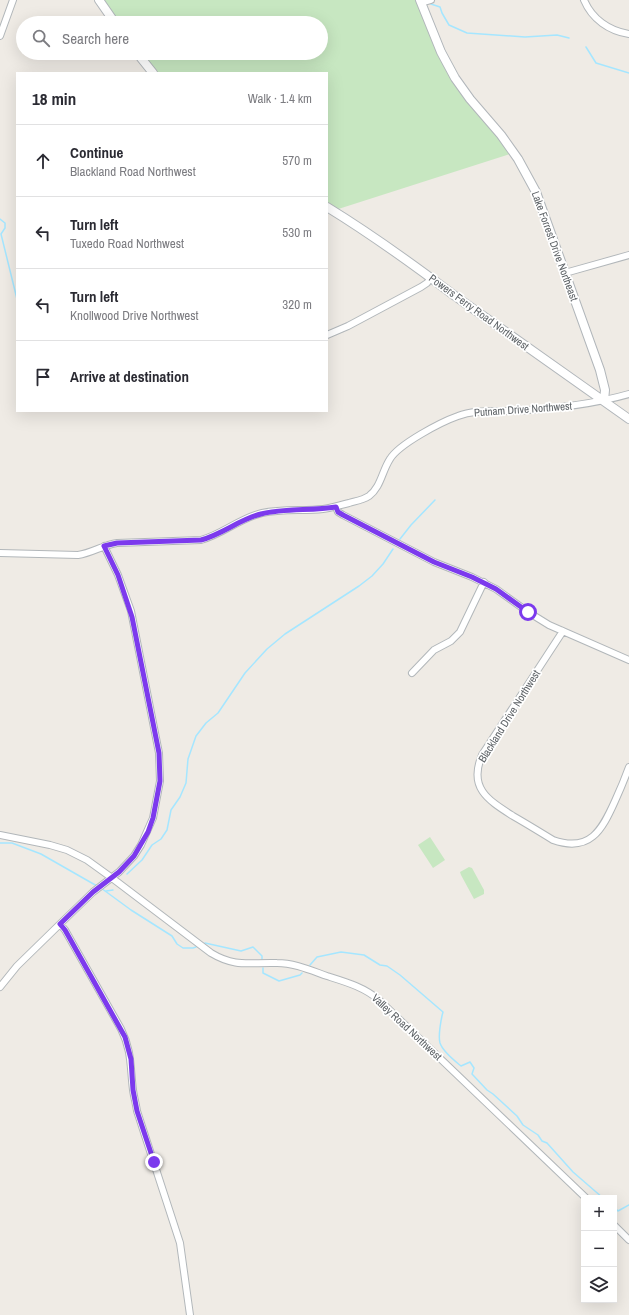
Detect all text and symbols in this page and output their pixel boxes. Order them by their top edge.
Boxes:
search box [16,16,328,60]
icon: search [30,27,52,49]
text: Search here [62,28,129,49]
text: 18 min [32,87,76,110]
text: Walk · 1.4 km [248,90,312,107]
text: Continue [70,142,123,163]
icon: ahead [32,150,54,172]
text: 570 m [282,152,312,169]
text: Blackland Road Northwest [70,163,196,180]
street label: Lake Forrest Drive Northeast [529,189,582,303]
text: Turn left [70,214,118,235]
icon: left [32,222,54,244]
text: 530 m [282,224,312,241]
text: Tuxedo Road Northwest [70,235,184,252]
street label: Powers Ferry Road Northwest [426,271,532,353]
text: Turn left [70,286,118,307]
icon: left [32,294,54,316]
text: 320 m [282,296,312,313]
text: Knollwood Drive Northwest [70,307,199,324]
icon: arrive [32,366,54,388]
text: Arrive at destination [70,366,189,387]
street label: Putnam Drive Northwest [473,399,573,419]
route start [519,603,537,621]
street label: Blackland Drive Northwest [475,667,543,765]
street label: Valley Road Northwest [369,991,445,1064]
route end [145,1153,163,1171]
map controls [581,1195,617,1303]
button: + [581,1195,617,1231]
button: − [581,1231,617,1267]
button: layers [581,1267,617,1303]

